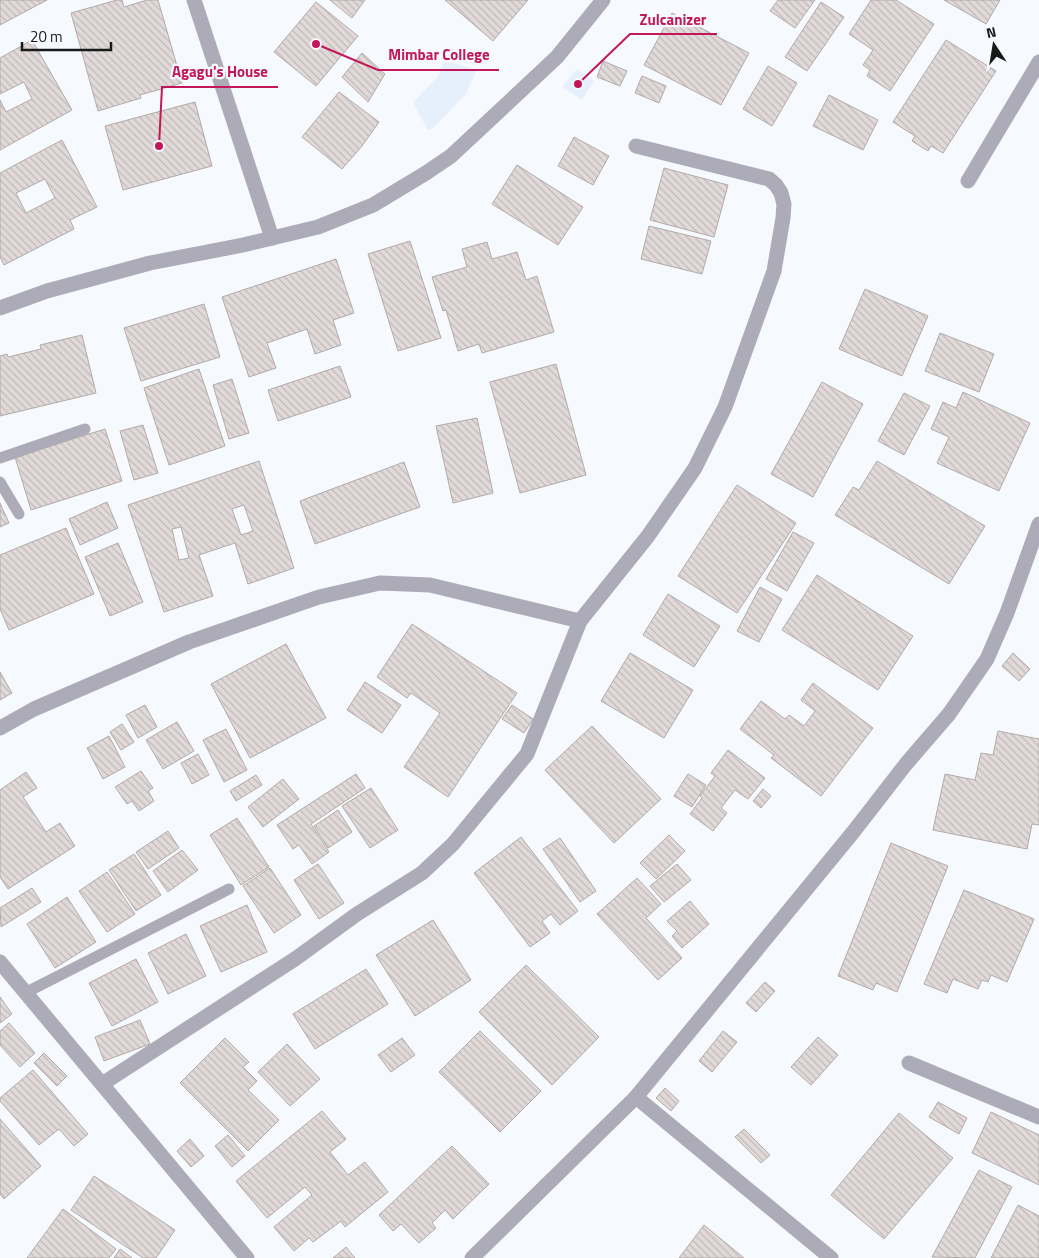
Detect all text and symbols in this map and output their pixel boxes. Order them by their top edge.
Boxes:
callout: Zulcanizer [630,4,717,34]
text: Zulcanizer [640,8,707,31]
scale bar [22,20,111,52]
north arrow [969,20,1019,70]
text: N [984,21,998,43]
text: 20 m [30,25,63,48]
callout: Mimbar College [378,40,499,70]
text: Mimbar College [388,43,490,66]
callout: Agagu's House [162,57,278,87]
text: Agagu's House [172,60,268,83]

